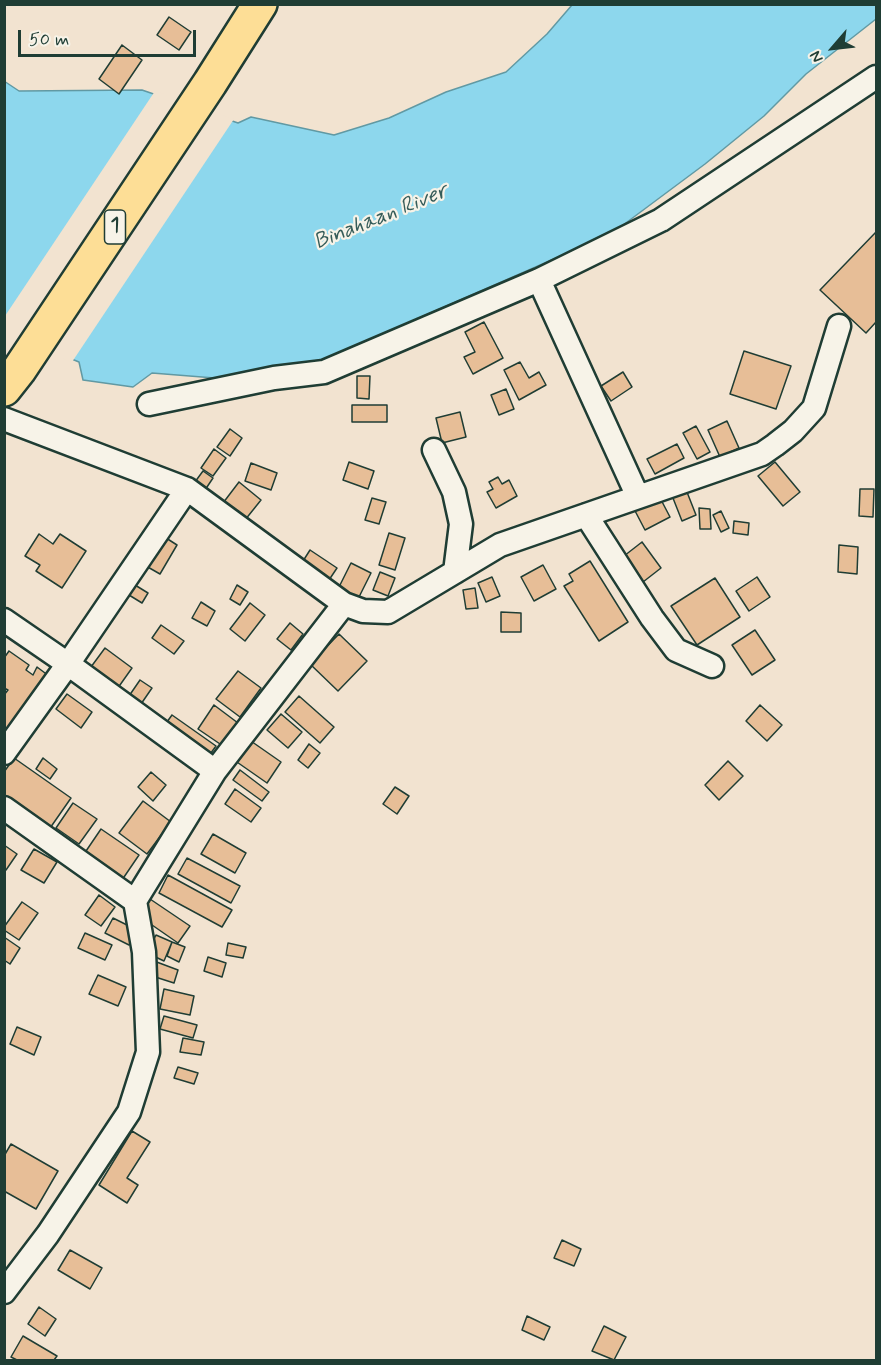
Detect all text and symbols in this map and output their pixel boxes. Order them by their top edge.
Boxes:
scale bar [21,18,200,56]
north arrow [803,18,863,78]
text: 50 m [29,28,69,52]
text: N [805,47,828,66]
water label: Binahaan River [310,179,452,257]
road number: 1 [104,210,126,244]

